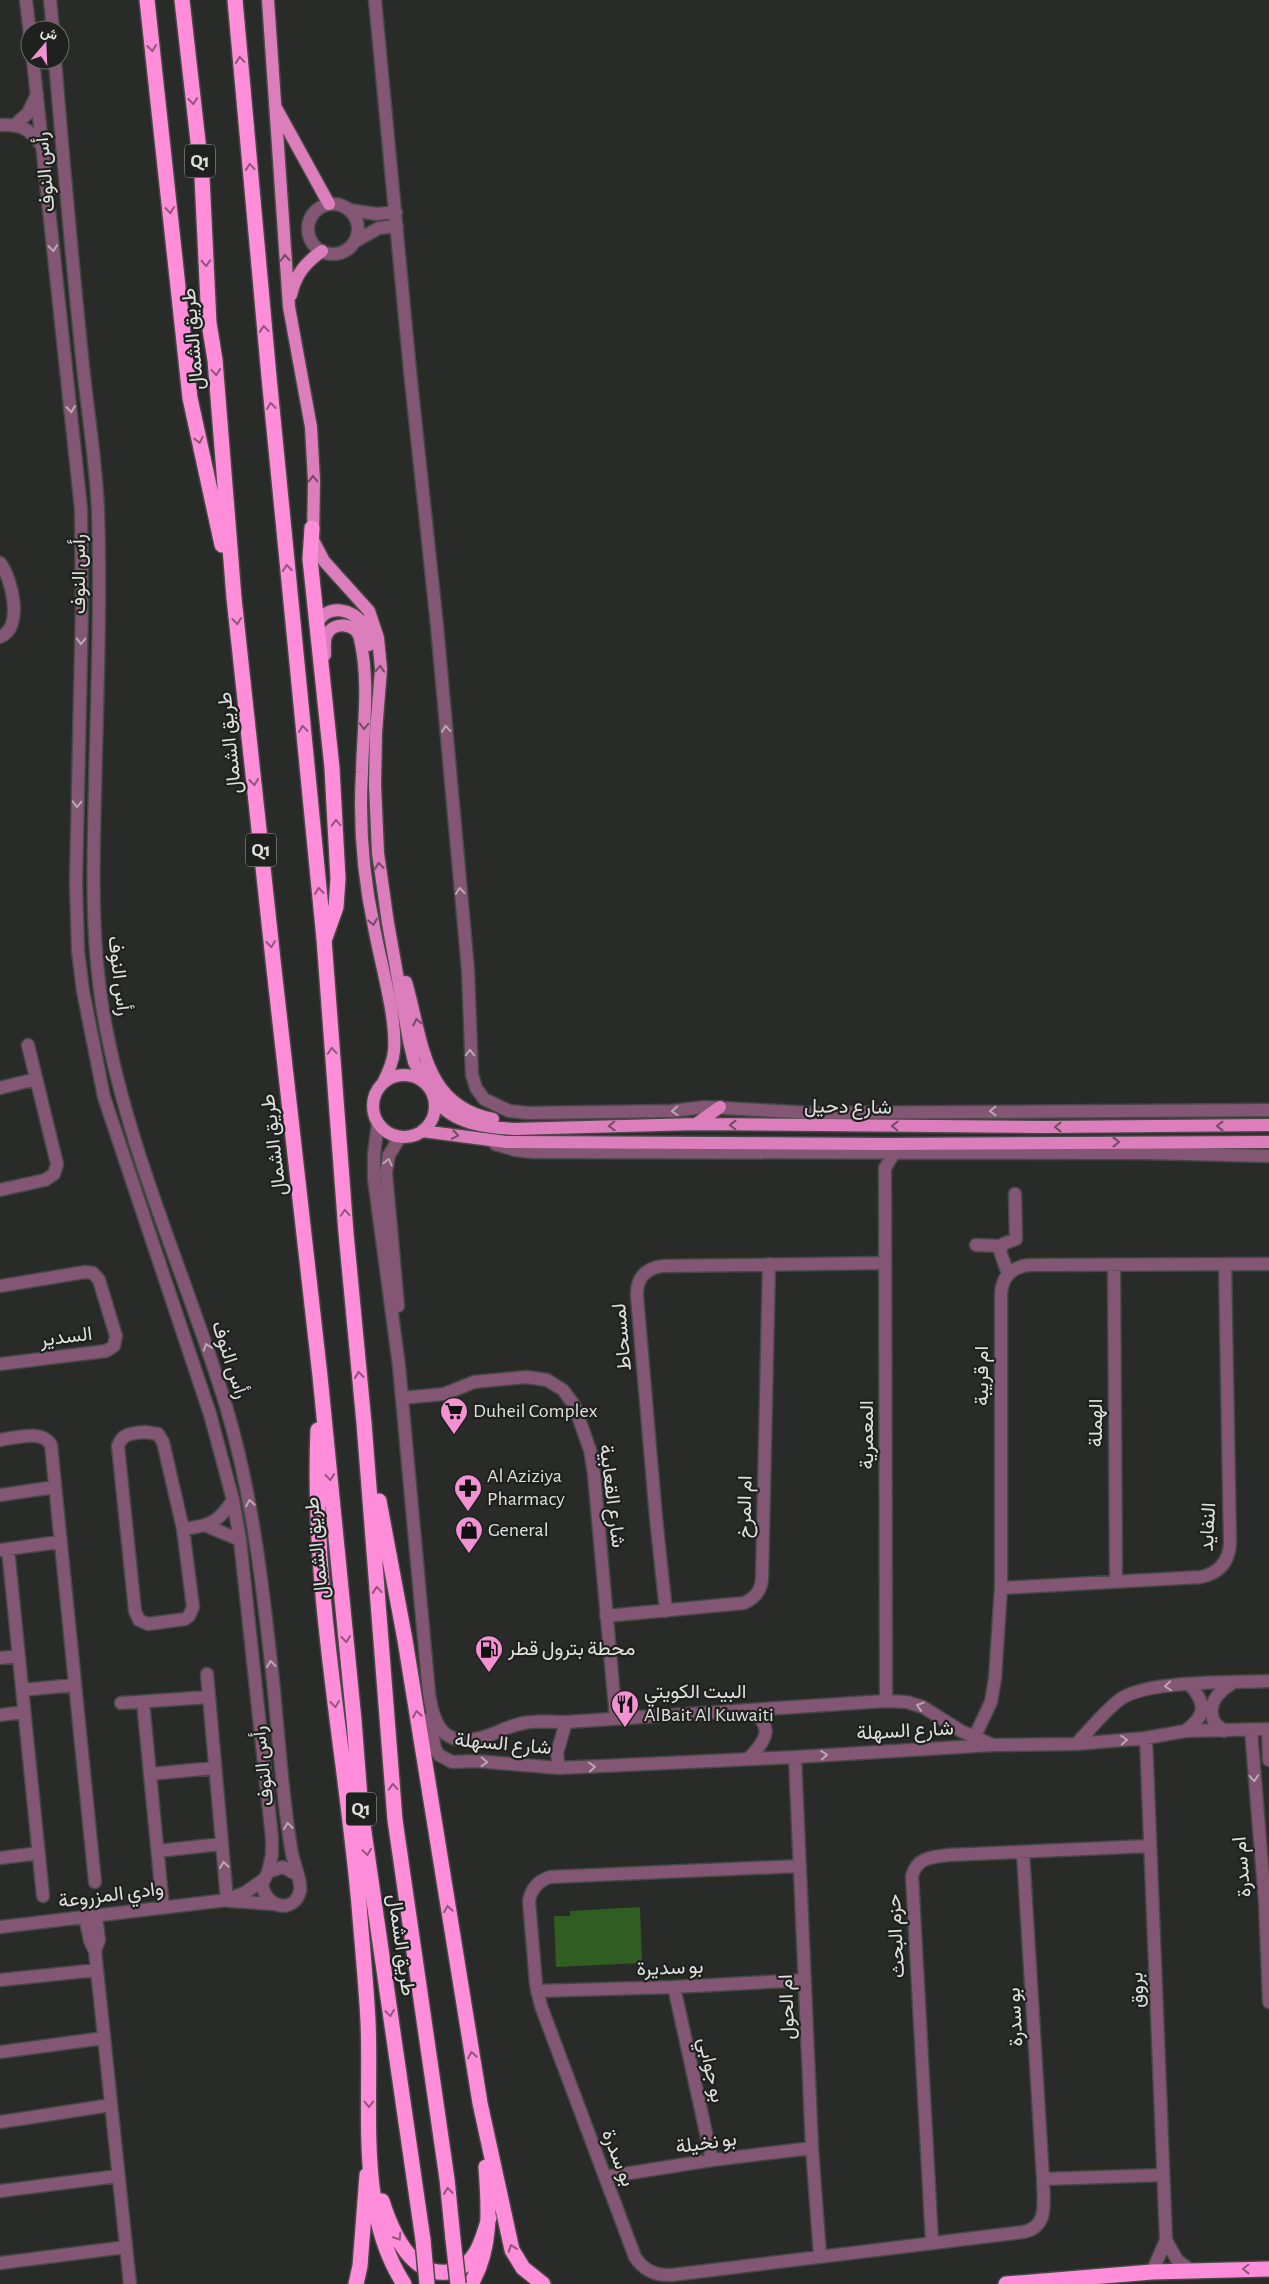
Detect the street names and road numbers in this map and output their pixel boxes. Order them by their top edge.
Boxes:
street label: رأس النوف [30,131,60,213]
road number: Q1 [185,144,215,178]
street label: طريق الشمال [179,287,209,391]
street label: رأس النوف [67,534,91,614]
street label: طريق الشمال [215,691,247,795]
road number: Q1 [246,834,276,866]
street label: رأس النوف [102,935,136,1017]
street label: طريق الشمال [258,1093,292,1197]
street label: شارع دحيل [804,1096,892,1121]
street label: لمسحاط [609,1302,635,1372]
street label: رأس النوف [206,1318,254,1402]
street label: السدير [38,1324,94,1352]
street label: ام قريبة [972,1346,994,1406]
street label: الهملة [1086,1399,1108,1447]
street label: المعمرية [857,1400,879,1470]
street label: شارع القعابية [593,1443,628,1549]
street label: ام المرخ [734,1475,759,1539]
street label: طريق الشمال [302,1496,334,1600]
street label: النفايد [1197,1502,1220,1552]
street label: شارع السهلة [856,1718,954,1747]
street label: رأس النوف [247,1725,279,1807]
street label: شارع السهلة [453,1730,552,1761]
road number: Q1 [346,1792,376,1826]
street label: ام سدرة [1229,1836,1257,1898]
street label: وادي المزروعة [57,1879,166,1917]
street label: طريق الشمال [382,1893,418,1997]
street label: حزم البحث [884,1893,910,1979]
street label: بو سديرة [636,1957,704,1981]
street label: بروق [1126,1972,1150,2008]
street label: ام الحول [776,1974,800,2040]
street label: بو سدرة [1003,1987,1029,2047]
street label: بو جوابي [689,2036,728,2105]
street label: بو سدرة [596,2127,638,2190]
street label: بو نخيلة [674,2129,738,2159]

